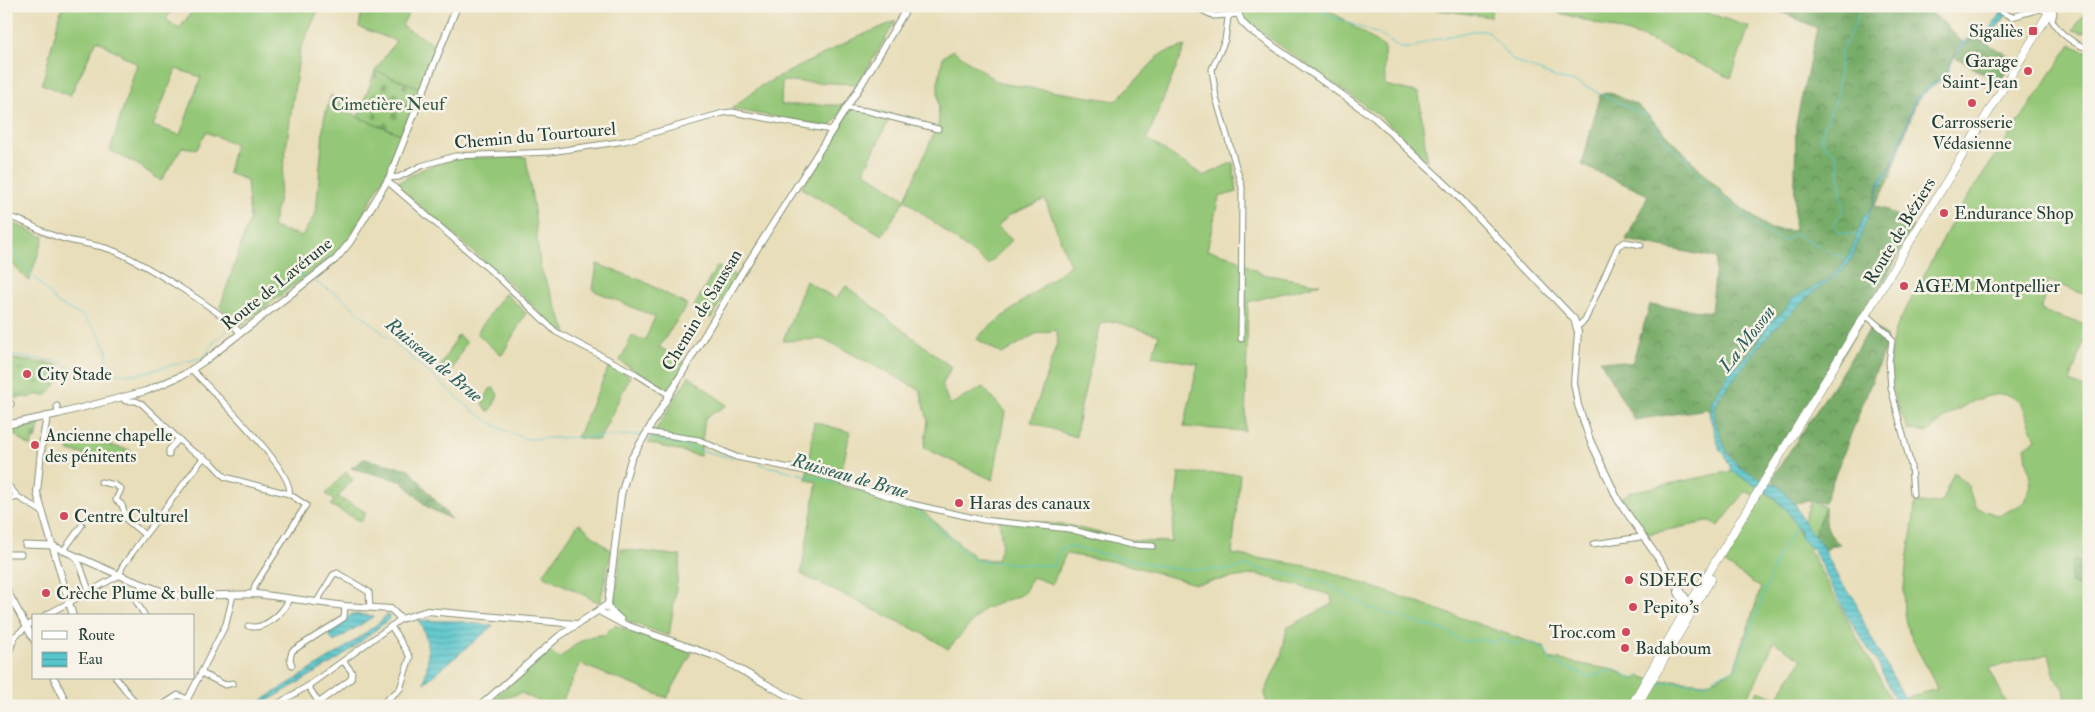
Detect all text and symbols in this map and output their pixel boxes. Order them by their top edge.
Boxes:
place label: Sigaliès [1969,20,2023,43]
marker: Sigaliès [2027,25,2039,37]
place label: Garage Saint-Jean [1942,50,2018,94]
marker: Garage Saint-Jean [2022,65,2034,77]
park label: Cimetière Neuf [331,93,448,116]
marker: Carrosserie Védasienne [1966,97,1978,109]
place label: Carrosserie Védasienne [1931,111,2013,155]
street label: Chemin du Tourtourel [453,117,617,155]
street label: Route de Béziers [1859,173,1941,289]
place label: Endurance Shop [1954,202,2074,225]
marker: Endurance Shop [1938,207,1950,219]
street label: Route de Lavérune [217,232,337,336]
street label: Chemin de Saussan [657,245,747,375]
place label: AGEM Montpellier [1913,275,2060,298]
marker: AGEM Montpellier [1898,280,1910,292]
water label: La Mosson [1713,301,1780,378]
water label: Ruisseau de Brue [380,312,488,408]
place label: City Stade [37,363,112,386]
marker: City Stade [21,368,33,380]
place label: Ancienne chapelle des pénitents [44,424,173,468]
marker: Ancienne chapelle des pénitents [29,439,41,451]
water label: Ruisseau de Brue [788,448,911,504]
place label: Haras des canaux [969,492,1090,515]
marker: Haras des canaux [953,497,965,509]
place label: Centre Culturel [74,505,189,528]
marker: Centre Culturel [58,510,70,522]
place label: SDEEC [1639,569,1703,592]
marker: SDEEC [1623,574,1635,586]
place label: Crèche Plume & bulle [56,582,215,605]
marker: Crèche Plume & bulle [40,587,52,599]
place label: Pepito's [1643,596,1699,619]
marker: Pepito's [1627,601,1639,613]
legend [32,614,195,680]
place label: Troc.com [1549,621,1616,644]
text: Route [78,626,115,645]
marker: Troc.com [1620,626,1632,638]
place label: Badaboum [1635,637,1711,660]
marker: Badaboum [1619,642,1631,654]
text: Eau [78,650,103,669]

